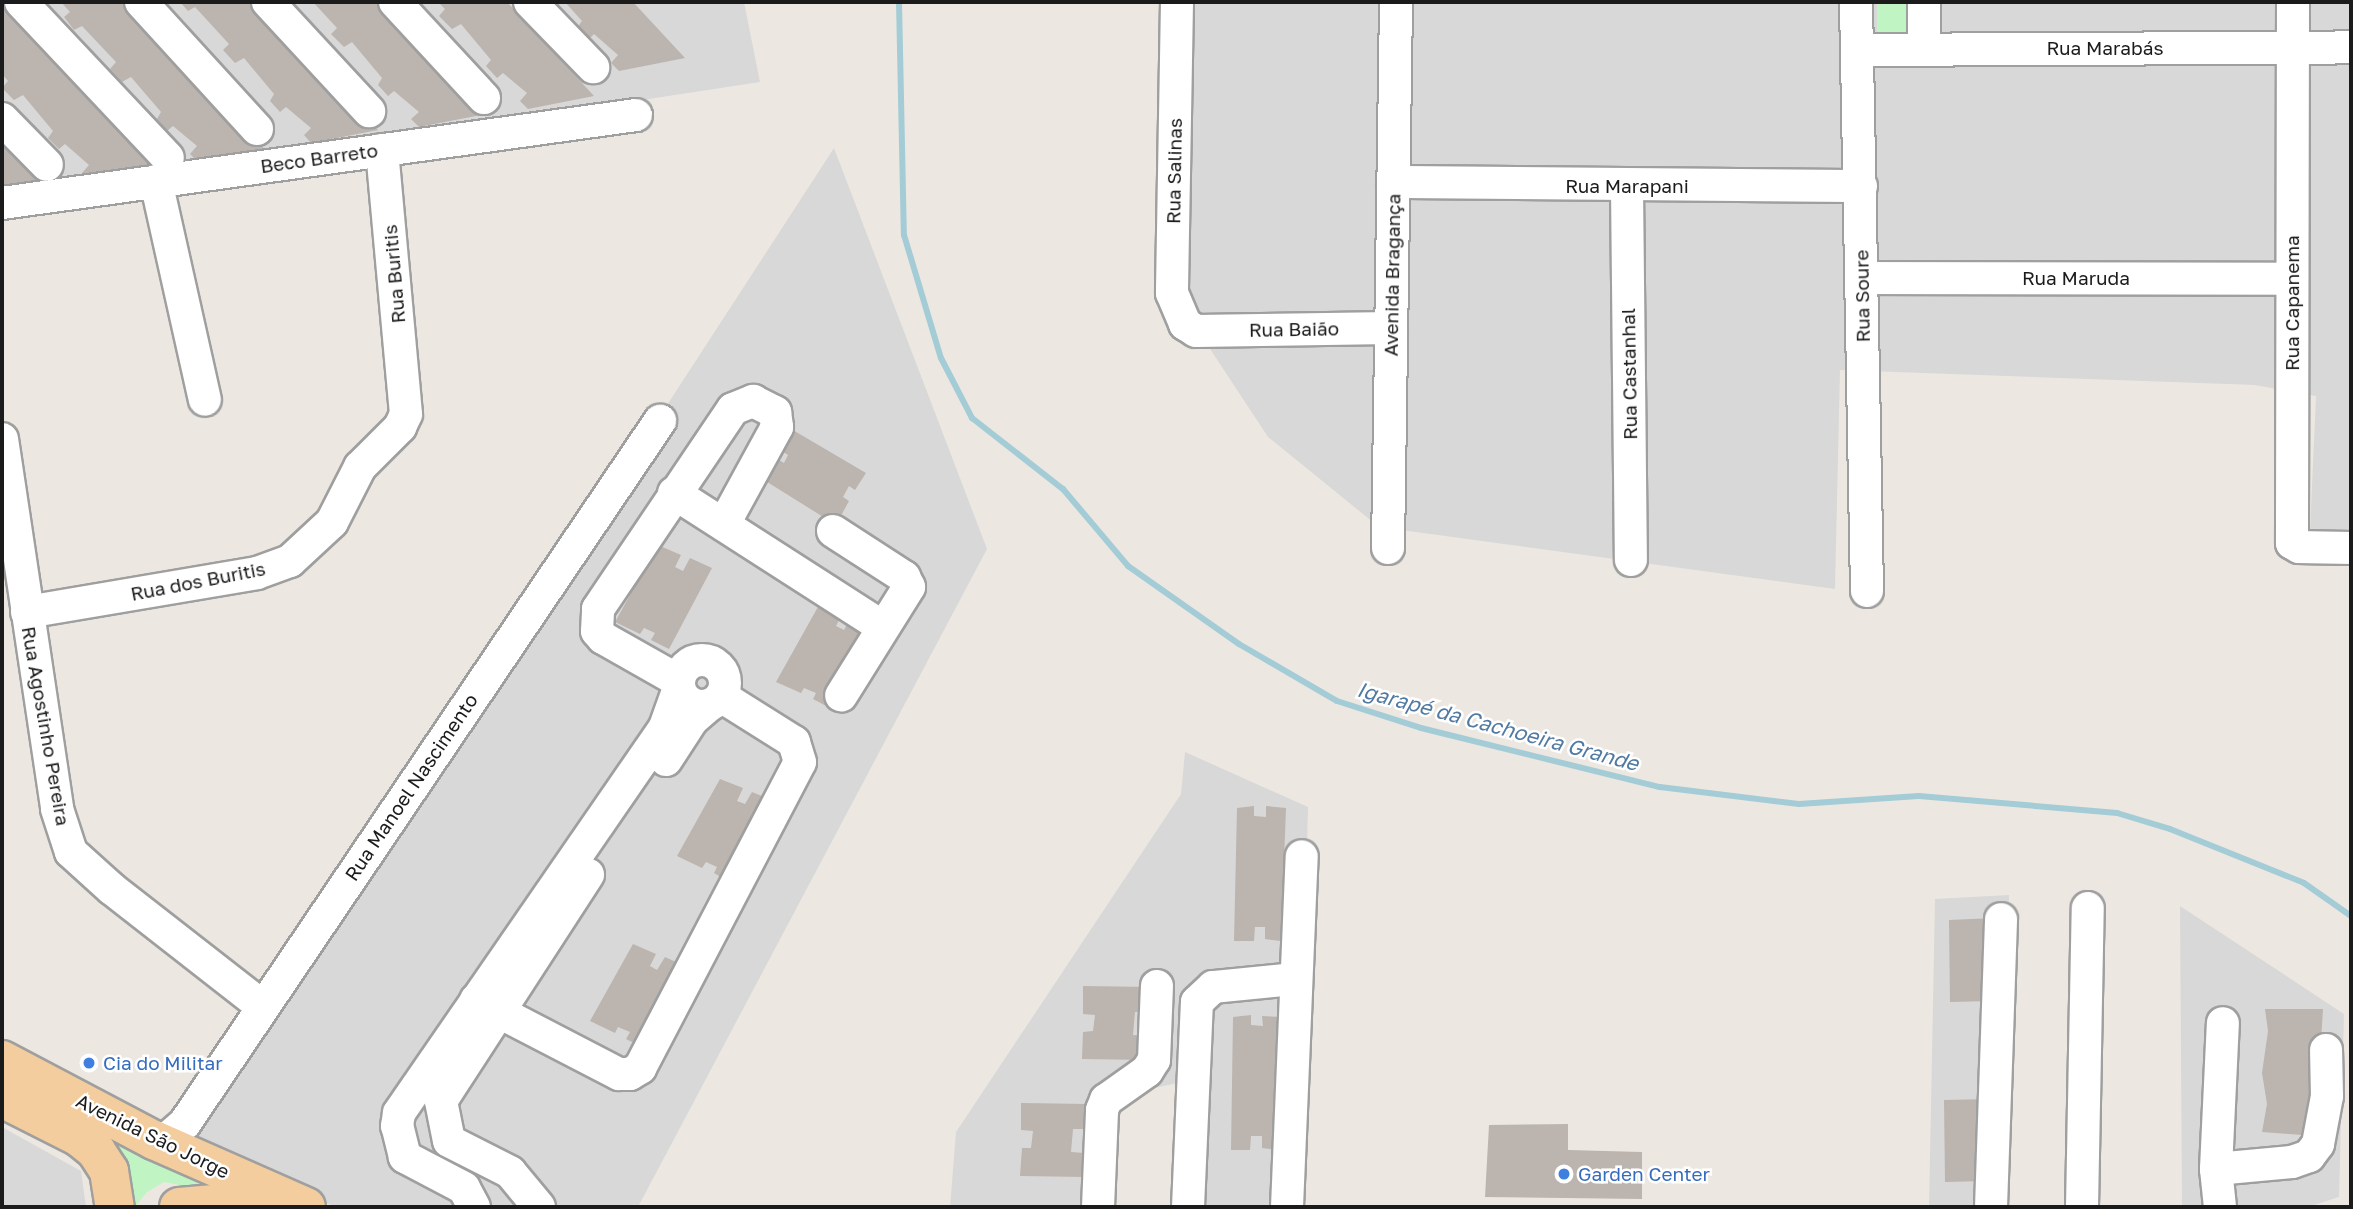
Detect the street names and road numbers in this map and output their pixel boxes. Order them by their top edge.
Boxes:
street label: Rua Marabás [2046,37,2164,59]
street label: Rua Salinas [1162,118,1186,224]
street label: Beco Barreto [259,138,379,178]
street label: Rua Marapani [1565,175,1689,197]
street label: Avenida Bragança [1379,193,1405,357]
street label: Rua Buritis [378,224,410,324]
street label: Rua Capanema [2281,235,2303,371]
street label: Rua Soure [1850,249,1874,343]
street label: Rua Maruda [2022,267,2130,289]
street label: Rua Castanhal [1616,308,1642,440]
street label: Rua Baião [1249,317,1339,341]
street label: Rua dos Buritis [129,557,267,605]
street label: Rua Agostinho Pereira [17,625,75,827]
street label: Rua Manoel Nascimento [340,689,482,885]
street label: Avenida São Jorge [73,1089,233,1183]

